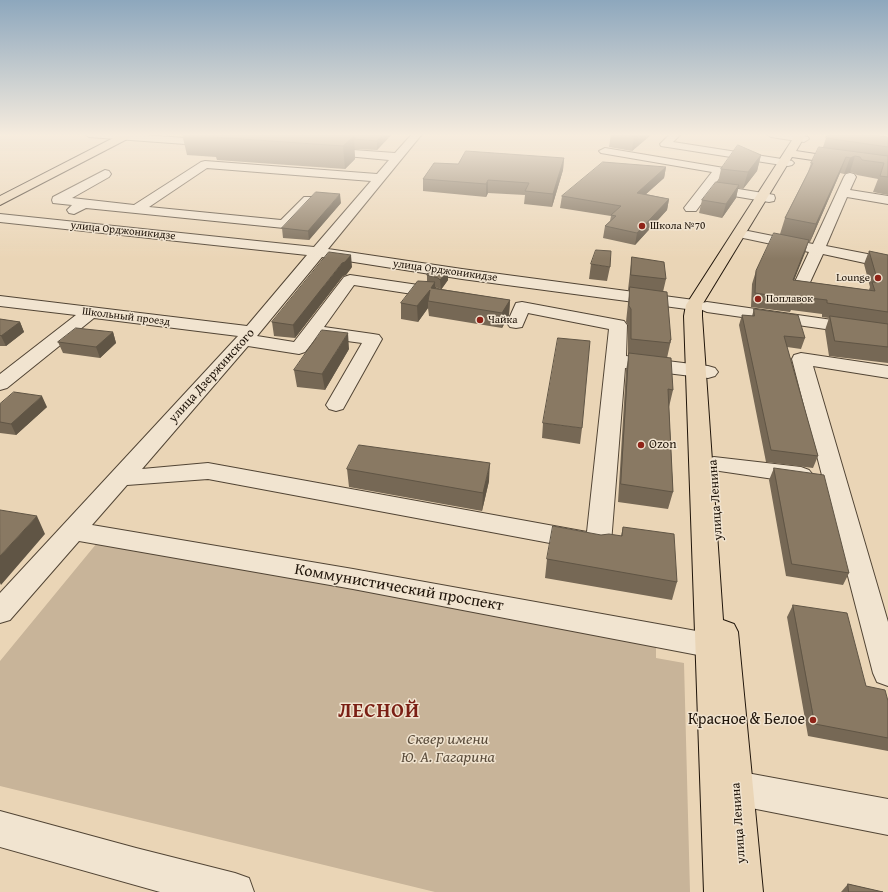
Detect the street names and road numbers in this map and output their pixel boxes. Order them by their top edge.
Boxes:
street label: улица Орджоникидзе [70,219,176,243]
street label: улица Орджоникидзе [392,257,498,285]
street label: Школьный проезд [81,305,171,329]
street label: улица Дзержинского [166,326,258,426]
street label: улица Ленина [705,459,727,541]
street label: Коммунистический проспект [293,560,505,616]
street label: улица Ленина [728,782,750,864]

